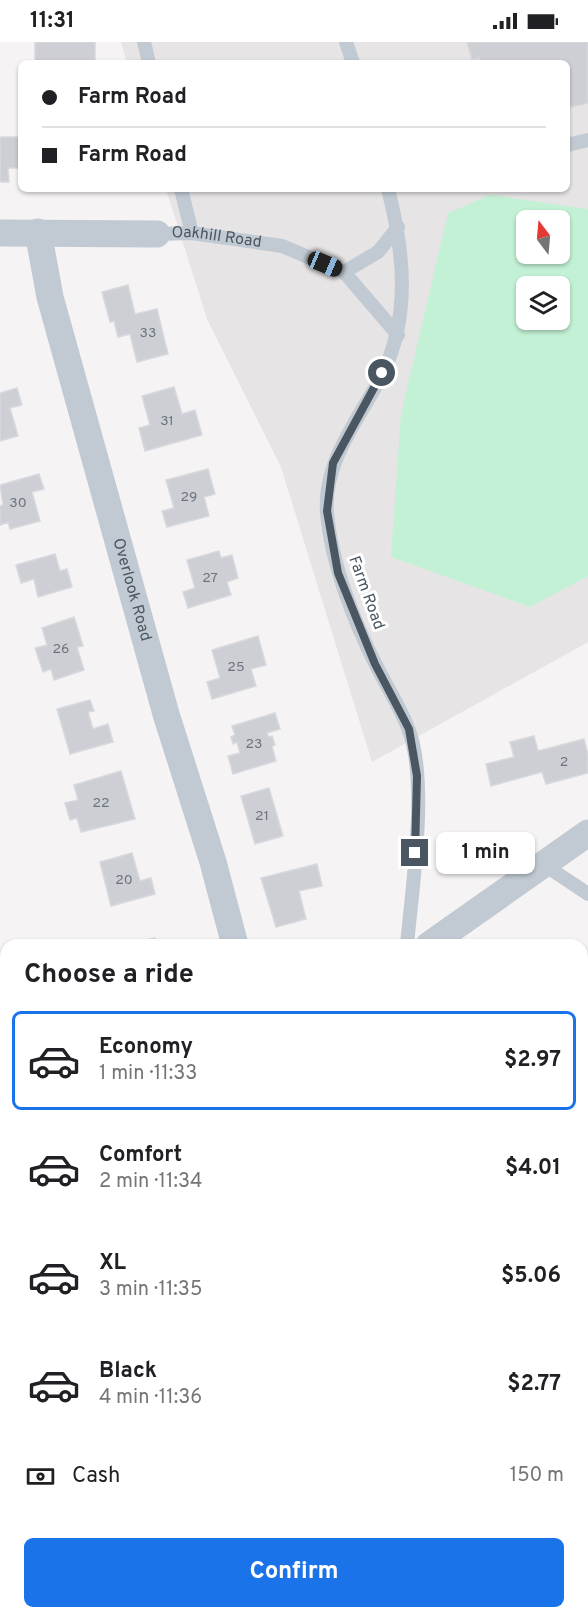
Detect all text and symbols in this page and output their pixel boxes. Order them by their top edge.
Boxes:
text: 11:31 [30,8,75,35]
text: Farm Road [78,84,187,111]
text: Farm Road [78,142,187,169]
north arrow [516,210,570,264]
map controls [516,210,570,330]
street label: Oakhill Road [171,223,263,253]
car [305,249,345,279]
button: layers [516,276,570,330]
house number: 33 [140,325,156,342]
route start [368,359,395,386]
house number: 31 [160,413,174,430]
house number: 29 [181,489,197,506]
house number: 30 [9,495,27,512]
street label: Overlook Road [108,536,155,644]
street label: Farm Road [343,553,389,633]
house number: 27 [202,570,218,587]
house number: 26 [53,641,69,658]
house number: 25 [227,659,245,676]
house number: 23 [246,736,263,753]
house number: 2 [560,754,568,771]
house number: 22 [92,795,110,812]
house number: 21 [255,808,269,825]
callout: 1 min [436,832,535,874]
route end [401,839,428,866]
text: 1 min [461,840,510,866]
house number: 20 [115,872,133,889]
text: Choose a ride [24,958,194,992]
icon: car [27,1034,81,1088]
text: Economy [99,1034,193,1061]
text: $2.97 [504,1047,561,1074]
text: 1 min · 11:33 [99,1061,197,1087]
icon: car [27,1142,81,1196]
text: Comfort [99,1142,182,1169]
text: $4.01 [505,1155,561,1182]
text: 2 min · 11:34 [99,1169,203,1195]
icon: car [27,1250,81,1304]
text: XL [99,1250,126,1277]
text: $5.06 [501,1263,561,1290]
text: 3 min · 11:35 [99,1277,202,1303]
icon: car [27,1358,81,1412]
text: Black [99,1358,157,1385]
text: $2.77 [507,1371,561,1398]
text: 4 min · 11:36 [99,1385,202,1411]
icon: cash [24,1460,57,1493]
text: Cash [72,1463,121,1490]
text: 150 m [510,1463,564,1489]
button: Confirm [24,1538,564,1607]

